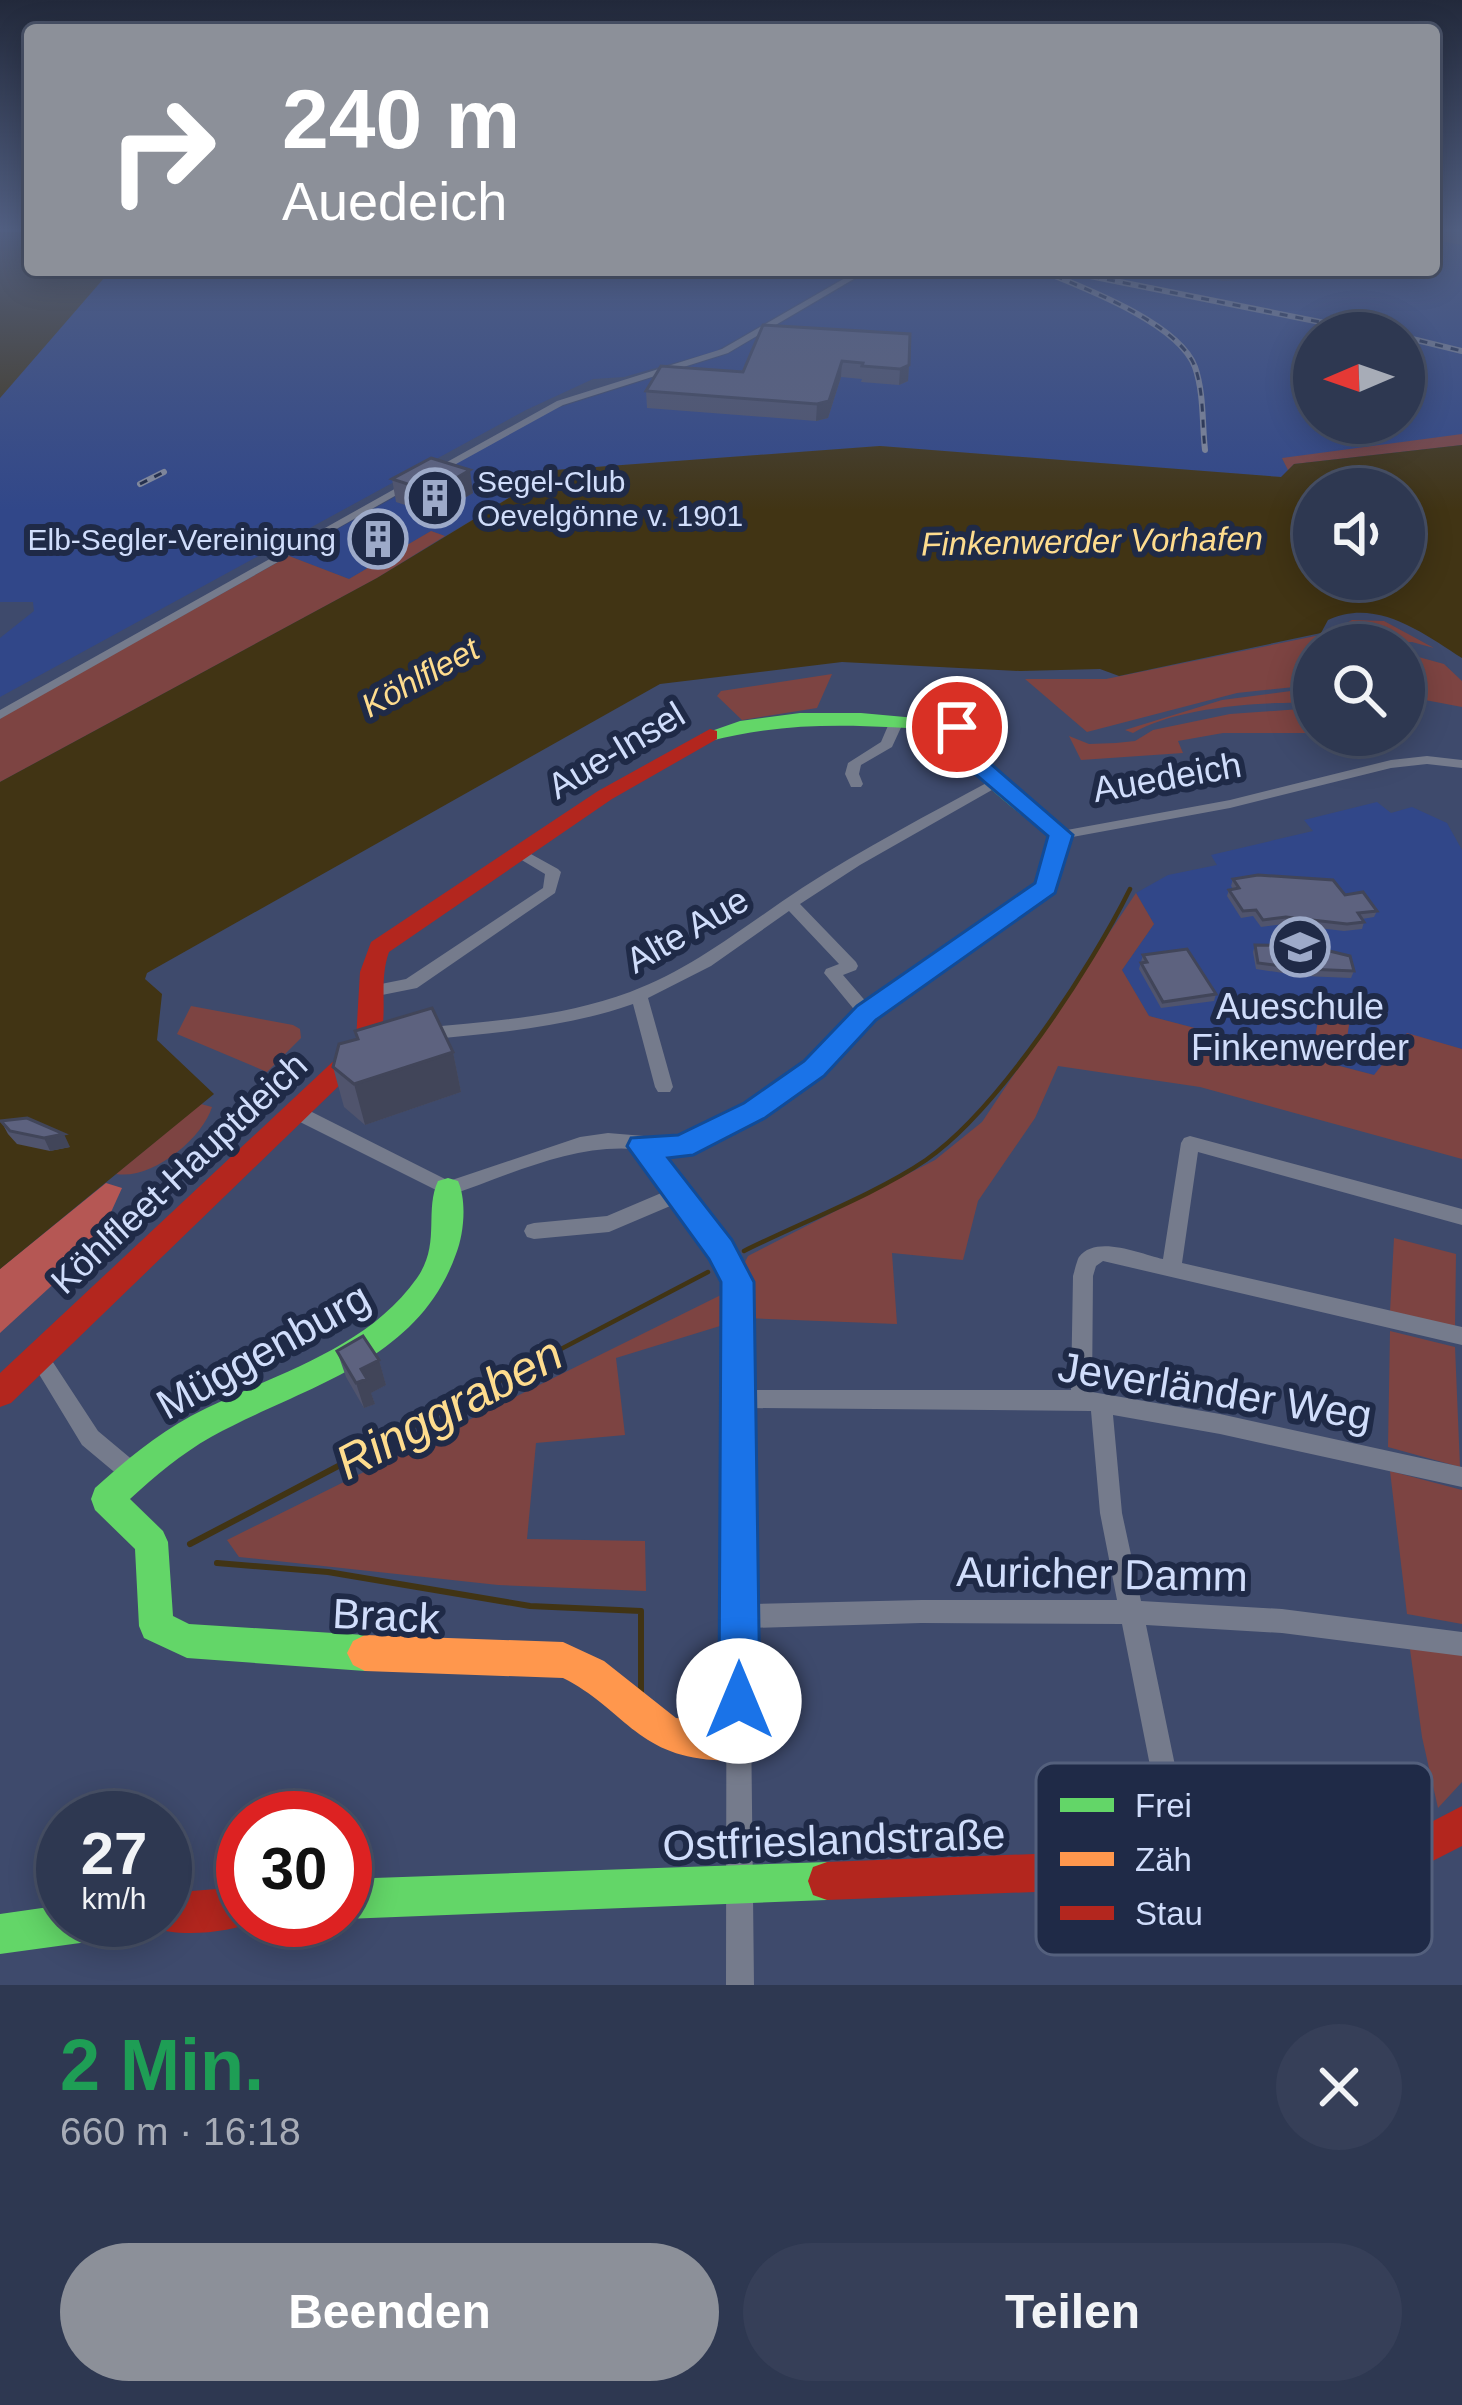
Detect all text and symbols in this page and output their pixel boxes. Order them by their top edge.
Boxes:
icon: right [84,72,240,228]
text: 240 m [282,72,520,166]
text: Auedeich [282,171,507,231]
north arrow [1293,312,1425,444]
map controls [1293,312,1425,756]
place label: Segel-Club Oevelgönne v. 1901 [477,465,743,532]
building icon: Segel-Club Oevelgönne v. 1901 [404,467,466,529]
button: sound [1293,468,1425,600]
building icon: Elb-Segler-Vereinigung [347,508,409,570]
water label: Finkenwerder Vorhafen [921,520,1263,562]
place label: Elb-Segler-Vereinigung [27,523,336,556]
button: search [1293,624,1425,756]
water label: Köhlfleet [355,629,487,724]
pin [906,676,1008,778]
street label: Aue-Insel [540,693,692,807]
icon: arrive [924,694,990,760]
street label: Auedeich [1090,744,1244,810]
street label: Alte Aue [619,879,755,981]
school or university icon: Aueschule Finkenwerder [1269,916,1331,978]
place label: Aueschule Finkenwerder [1191,986,1409,1068]
street label: Köhlfleet-Hauptdeich [43,1044,315,1302]
street label: Müggenburg [148,1273,378,1429]
water label: Ringgraben [327,1326,571,1490]
street label: Jeverländer Weg [1055,1343,1375,1439]
street label: Auricher Damm [956,1548,1248,1600]
street label: Brack [331,1590,442,1642]
position arrow [676,1638,802,1764]
legend [1036,1763,1432,1955]
text: Frei [1135,1787,1192,1824]
speed limit sign: 30 [216,1791,372,1947]
street label: Ostfrieslandstraße [662,1811,1006,1869]
text: 27 [81,1820,147,1887]
text: Zäh [1135,1841,1192,1878]
text: km/h [81,1882,147,1915]
text: Stau [1135,1895,1203,1932]
button: close [1276,2024,1402,2150]
text: 2 Min. [60,2025,264,2105]
text: 660 m · 16:18 [60,2110,301,2153]
button: Beenden [60,2243,719,2381]
button: Teilen [743,2243,1402,2381]

